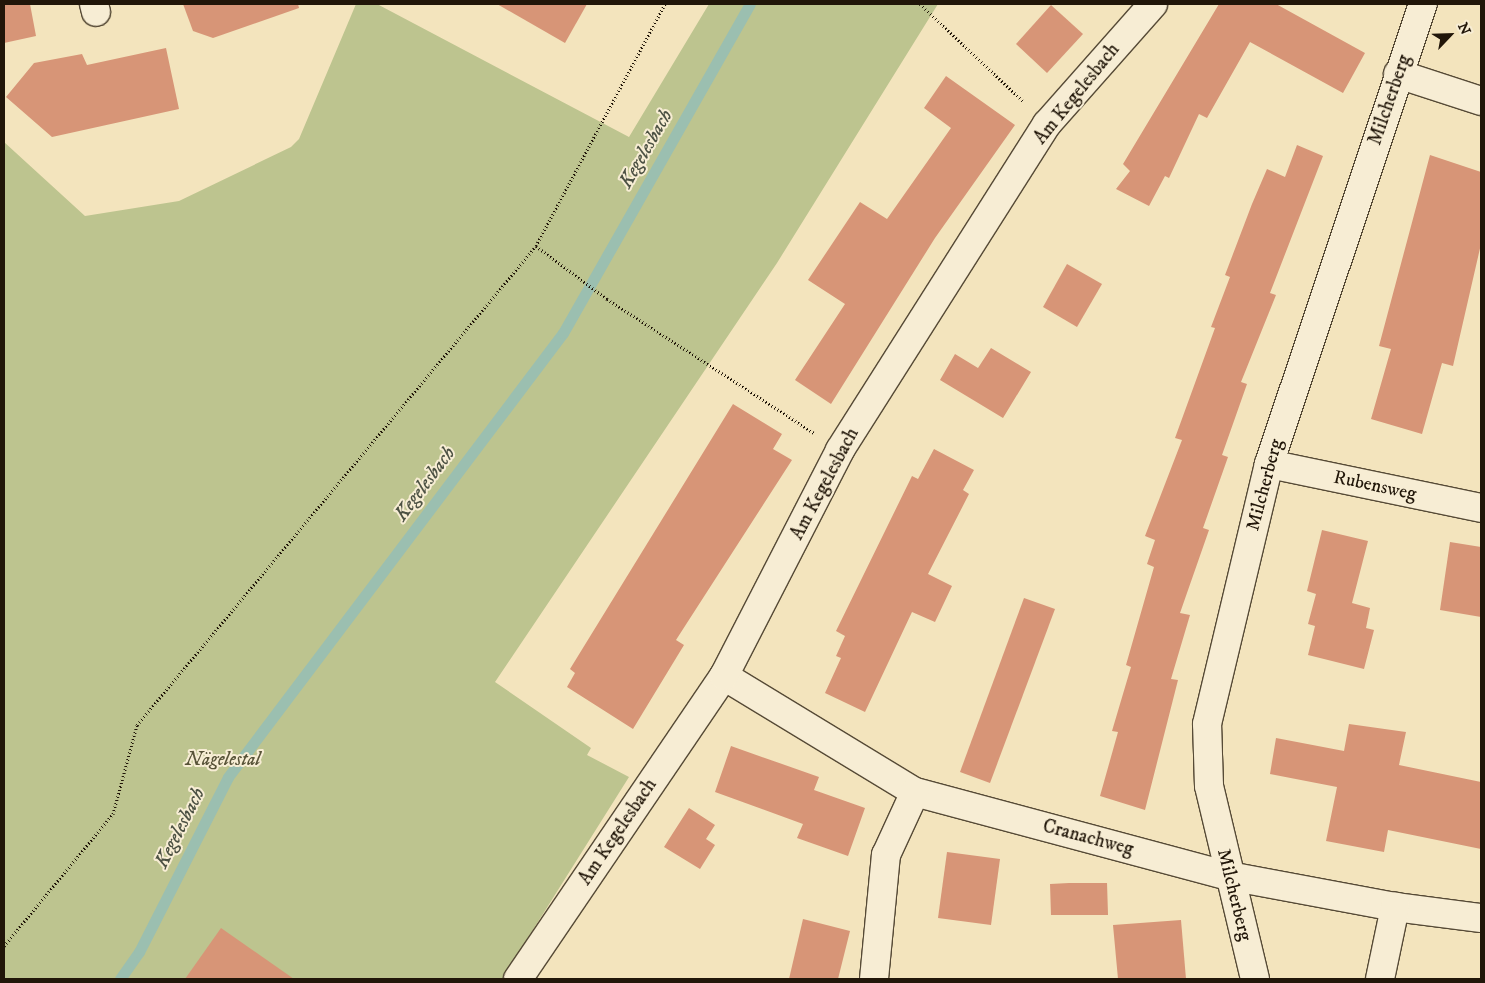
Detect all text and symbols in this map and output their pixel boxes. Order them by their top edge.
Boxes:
north arrow [1425,10,1475,60]
text: N [1453,20,1474,38]
street label: Am Kegelesbach [1029,39,1125,149]
street label: Milcherberg [1364,52,1416,148]
water label: Kegelesbach [614,105,678,193]
street label: Am Kegelesbach [786,424,864,544]
street label: Milcherberg [1242,437,1288,533]
water label: Kegelesbach [389,442,461,526]
street label: Rubensweg [1332,466,1418,506]
park label: Nägelestal [186,749,260,771]
street label: Am Kegelesbach [574,774,662,890]
water label: Kegelesbach [150,784,210,872]
street label: Cranachweg [1040,815,1136,861]
street label: Milcherberg [1212,847,1256,943]

